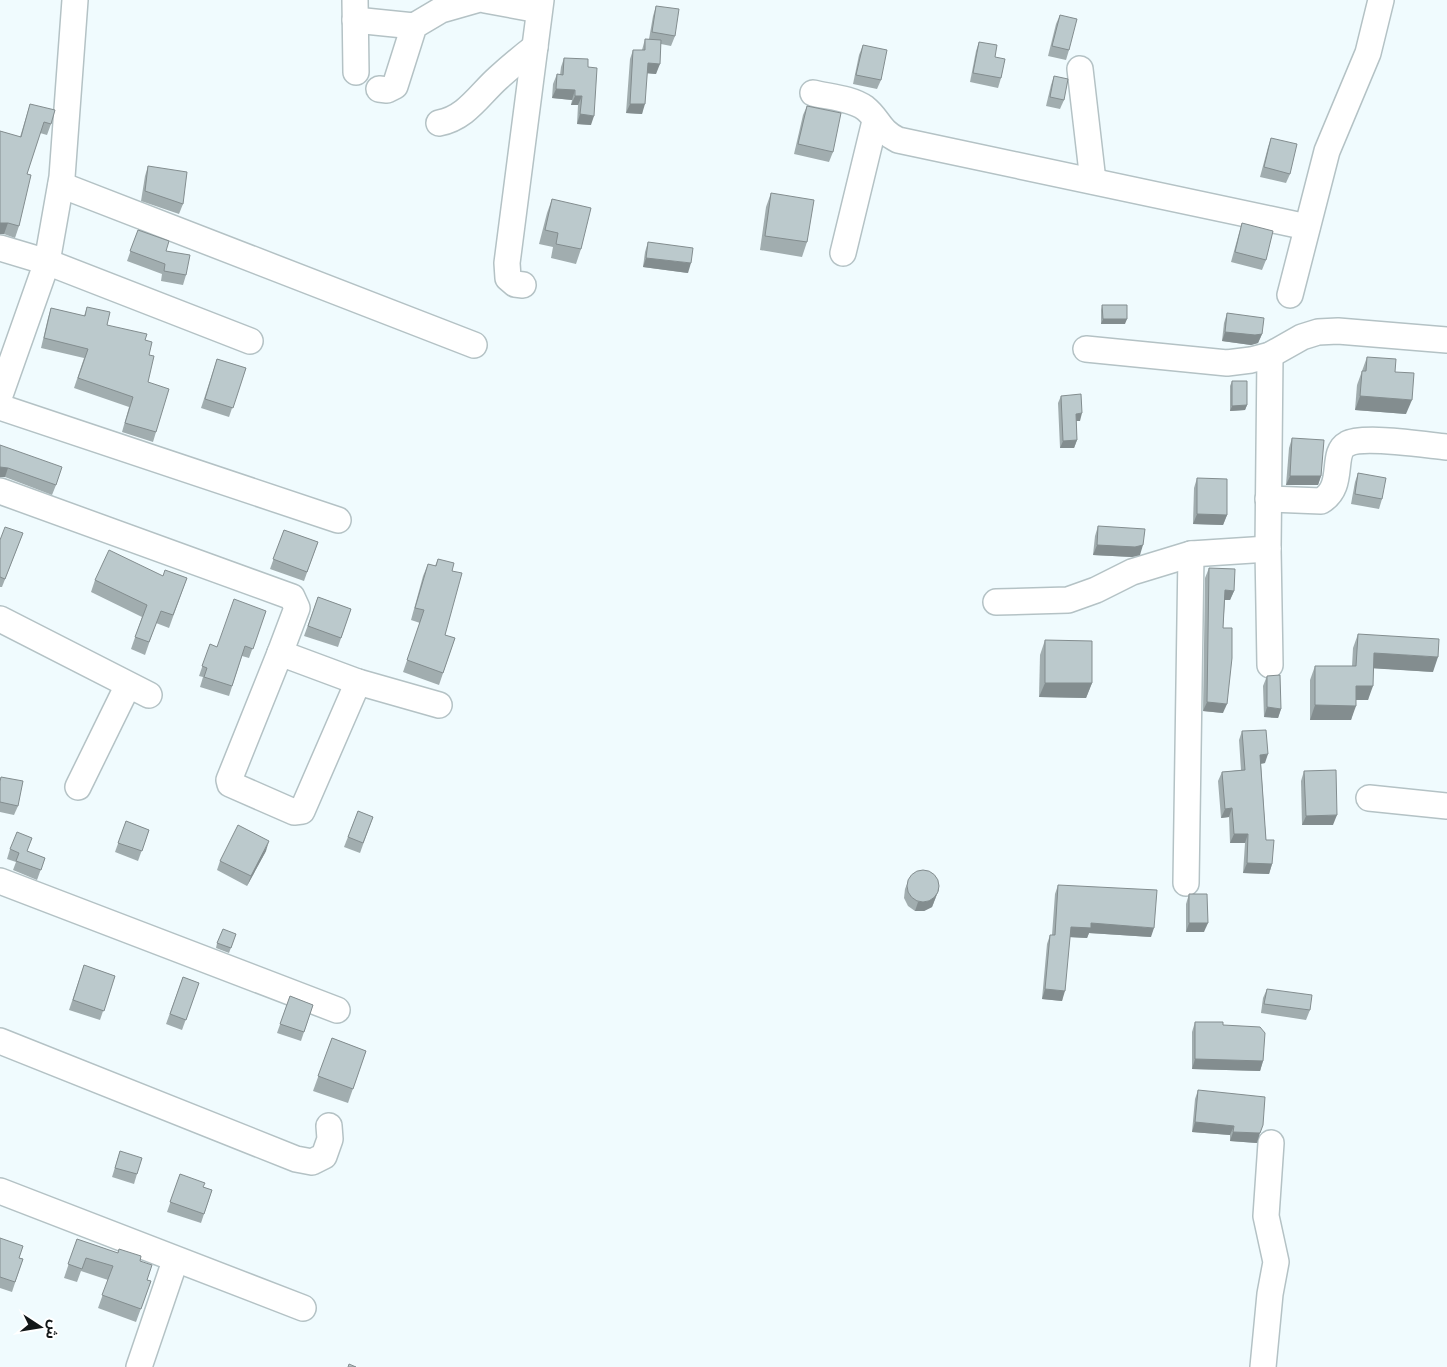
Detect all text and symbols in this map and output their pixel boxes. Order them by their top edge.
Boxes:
north arrow [15,1302,65,1352]
text: ش [42,1318,63,1341]

